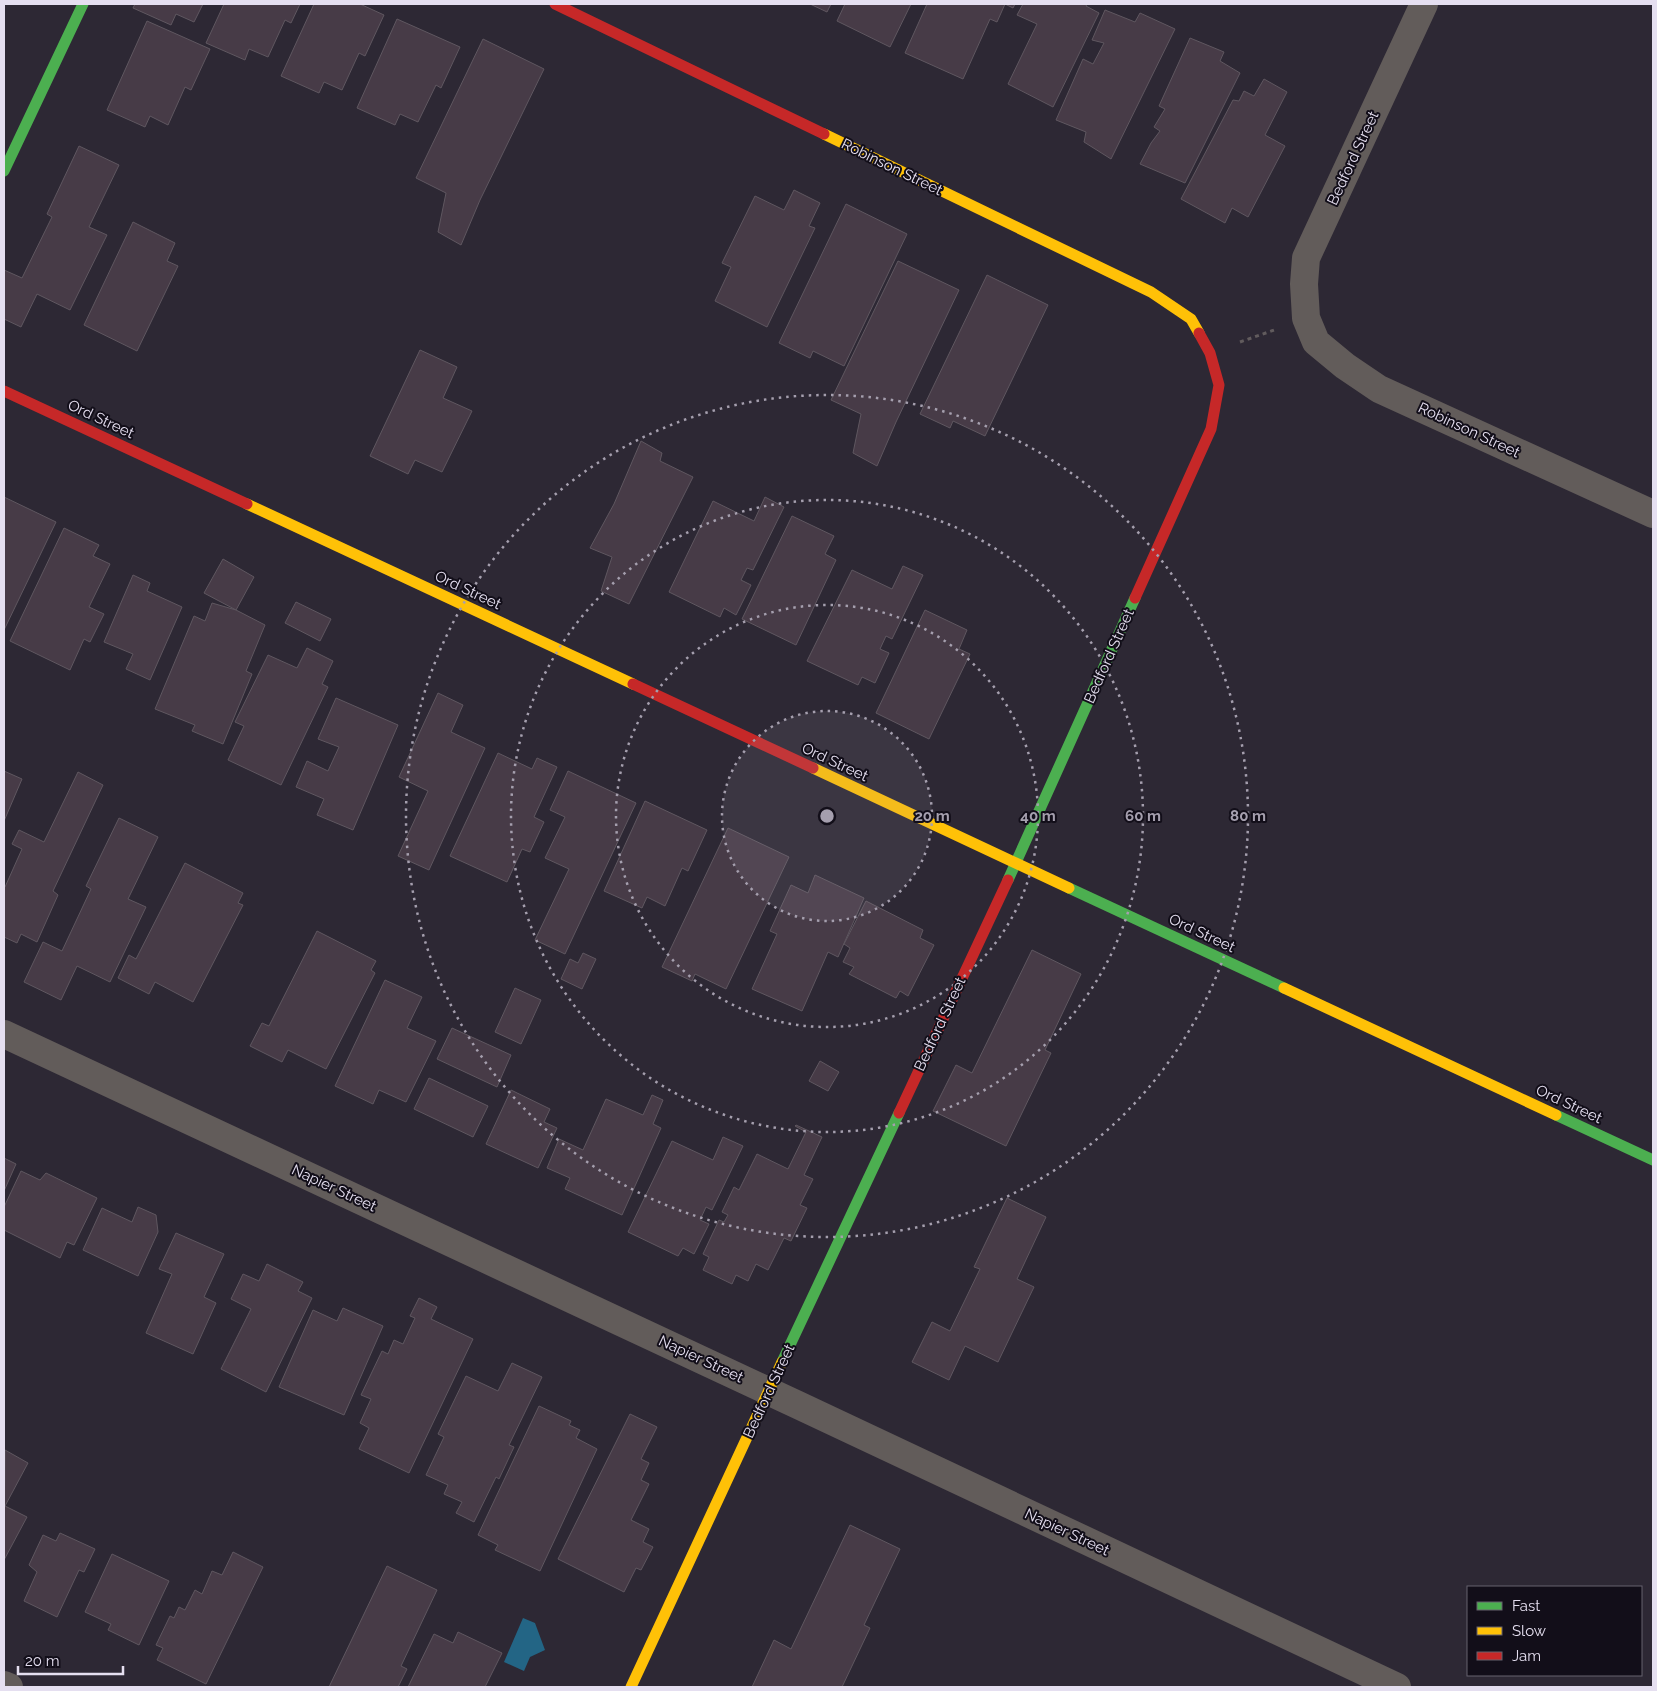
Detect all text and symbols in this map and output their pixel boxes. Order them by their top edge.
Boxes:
street label: Bedford Street [1323,108,1383,208]
street label: Robinson Street [839,135,945,199]
street label: Ord Street [65,396,137,442]
street label: Robinson Street [1415,399,1523,461]
street label: Ord Street [432,567,504,613]
street label: Bedford Street [1080,606,1138,706]
street label: Ord Street [799,739,871,785]
centre of rings [818,807,836,825]
text: 20 m [914,807,950,825]
text: 40 m [1020,807,1056,825]
text: 60 m [1125,807,1161,825]
text: 80 m [1230,807,1266,825]
street label: Ord Street [1166,910,1238,956]
street label: Bedford Street [910,974,970,1074]
street label: Ord Street [1533,1081,1605,1127]
street label: Napier Street [289,1161,379,1215]
street label: Napier Street [656,1332,746,1386]
street label: Bedford Street [739,1341,799,1441]
street label: Napier Street [1022,1505,1112,1559]
legend [1467,1586,1642,1676]
text: Fast [1512,1597,1540,1615]
text: Slow [1512,1622,1546,1640]
scale bar [18,1644,122,1676]
text: Jam [1512,1647,1541,1665]
text: 20 m [25,1652,60,1670]

